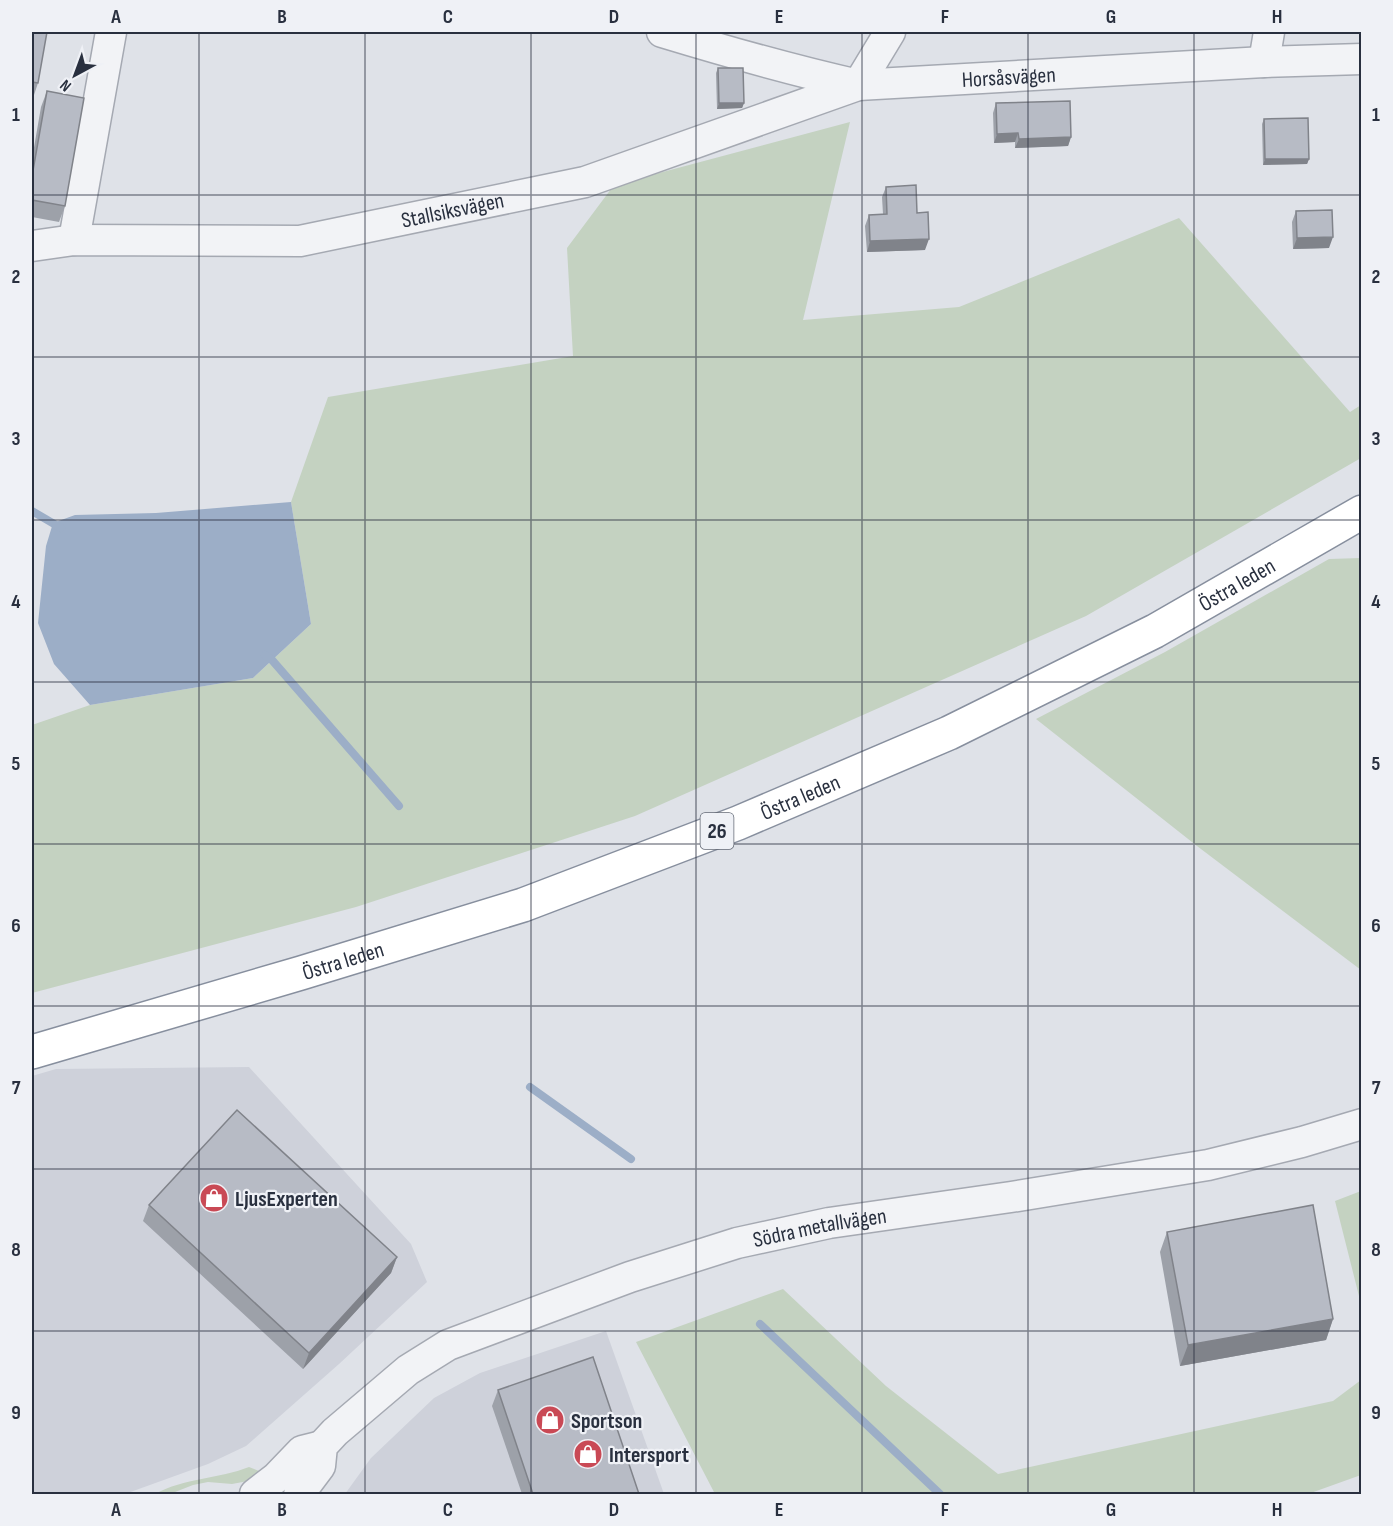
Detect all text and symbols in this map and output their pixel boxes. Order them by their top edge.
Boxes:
text: A [110,5,121,29]
text: B [277,5,287,29]
text: C [443,5,453,29]
text: D [609,5,619,29]
text: E [775,5,783,29]
text: F [941,5,949,29]
text: G [1106,5,1116,29]
text: H [1272,5,1282,29]
north arrow [45,45,105,105]
street label: Horsåsvägen [961,62,1057,94]
text: N [57,75,76,95]
text: 1 [12,103,20,127]
text: 1 [1372,103,1380,127]
street label: Stallsiksvägen [399,187,506,235]
text: 2 [12,265,20,289]
text: 2 [1372,265,1380,289]
text: 3 [12,427,21,451]
text: 3 [1372,427,1381,451]
street label: Östra leden [1194,553,1280,618]
text: 4 [11,590,21,614]
text: 4 [1371,590,1381,614]
text: 5 [12,752,21,776]
text: 5 [1372,752,1381,776]
street label: Östra leden [757,769,844,827]
road number: 26 [700,813,734,849]
text: 6 [11,914,21,938]
text: 6 [1371,914,1381,938]
street label: Östra leden [299,936,387,987]
text: 7 [12,1076,21,1100]
text: 7 [1372,1076,1381,1100]
shop icon: LjusExperten [198,1182,230,1214]
place label: LjusExperten [235,1186,338,1213]
street label: Södra metallvägen [751,1203,888,1254]
text: 8 [11,1238,21,1262]
text: 8 [1371,1238,1381,1262]
text: 9 [11,1401,21,1425]
text: 9 [1371,1401,1381,1425]
shop icon: Sportson [534,1404,566,1436]
place label: Sportson [571,1408,642,1435]
shop icon: Intersport [572,1438,604,1470]
place label: Intersport [609,1442,689,1469]
text: A [110,1498,121,1522]
text: B [277,1498,287,1522]
text: C [443,1498,453,1522]
text: D [609,1498,619,1522]
text: E [775,1498,783,1522]
text: F [941,1498,949,1522]
text: G [1106,1498,1116,1522]
text: H [1272,1498,1282,1522]

